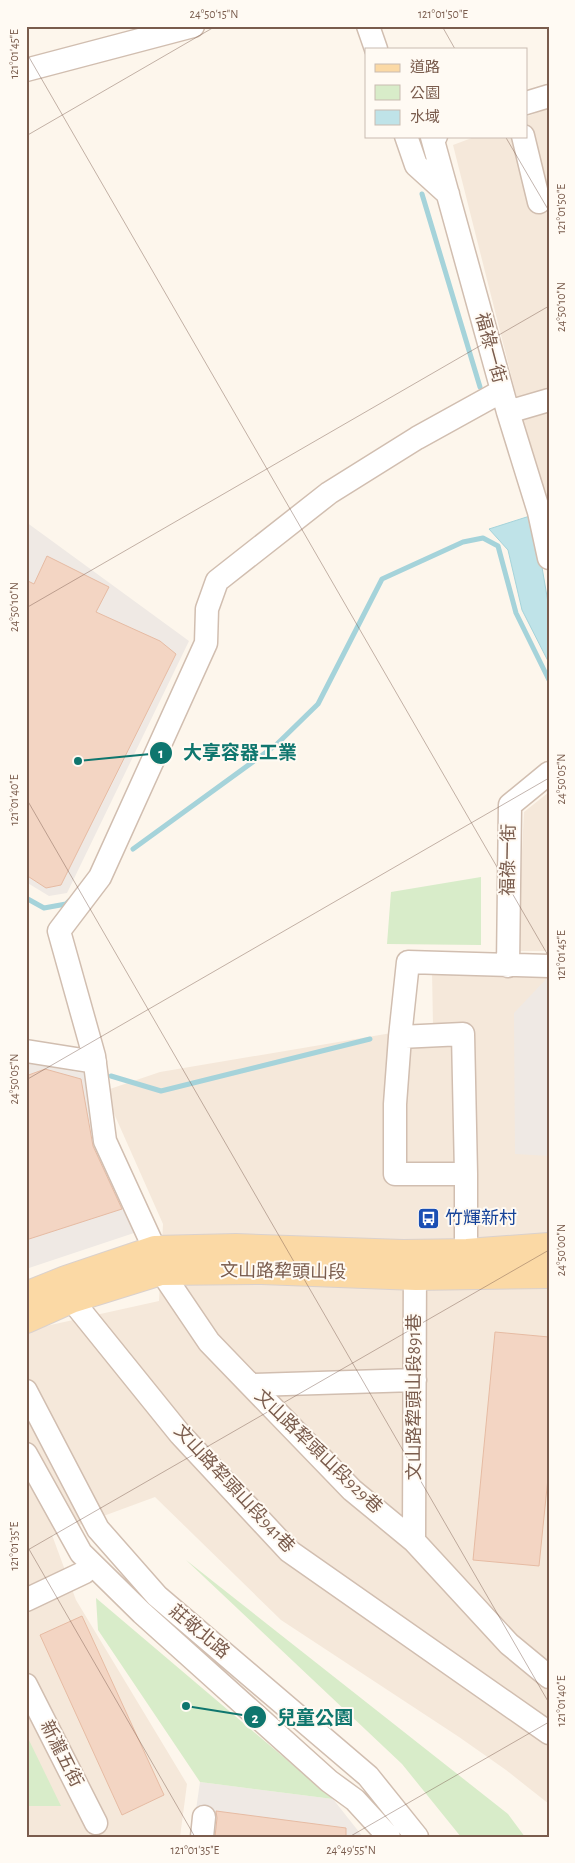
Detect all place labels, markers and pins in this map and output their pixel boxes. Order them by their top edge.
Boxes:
callout: 大享容器工業 [148,736,307,770]
bus stop icon: 竹輝新村 [417,1207,441,1231]
place label: 竹輝新村 [445,1208,517,1228]
callout: 兒童公園 [242,1700,363,1734]

